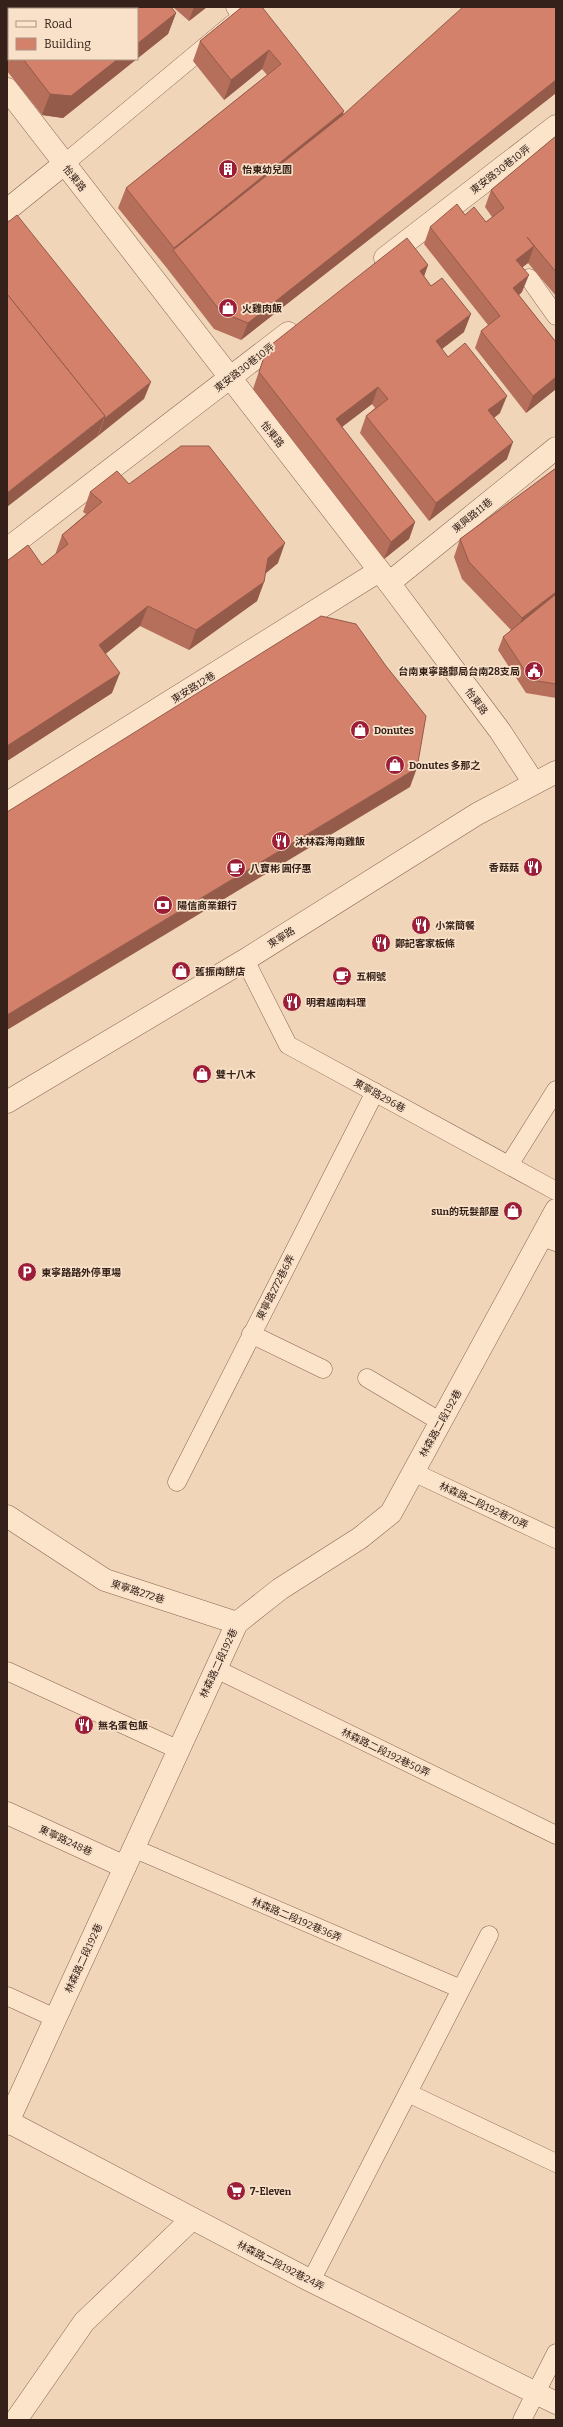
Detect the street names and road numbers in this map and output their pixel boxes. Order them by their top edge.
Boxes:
street label: 東安路30巷10弄 [468,143,533,197]
street label: 怡東路 [60,163,88,194]
street label: 東安路30巷10弄 [212,341,277,395]
street label: 怡東路 [258,419,286,450]
street label: 東興路11巷 [450,496,495,536]
street label: 東安路12巷 [169,670,218,706]
street label: 怡東路 [462,686,490,717]
street label: 東寧路 [266,925,297,951]
street label: 東寧路296巷 [352,1077,407,1115]
street label: 東寧路272巷6弄 [254,1253,297,1322]
street label: 林森路二段192巷 [417,1388,464,1459]
street label: 林森路二段192巷70弄 [437,1480,530,1532]
street label: 東寧路272巷 [109,1578,166,1606]
street label: 林森路二段192巷 [198,1627,240,1700]
street label: 林森路二段192巷50弄 [339,1726,432,1780]
street label: 東寧路248巷 [37,1823,94,1858]
street label: 林森路二段192巷36弄 [250,1895,344,1944]
street label: 林森路二段192巷 [63,1922,105,1995]
street label: 林森路二段192巷24弄 [235,2239,326,2293]

